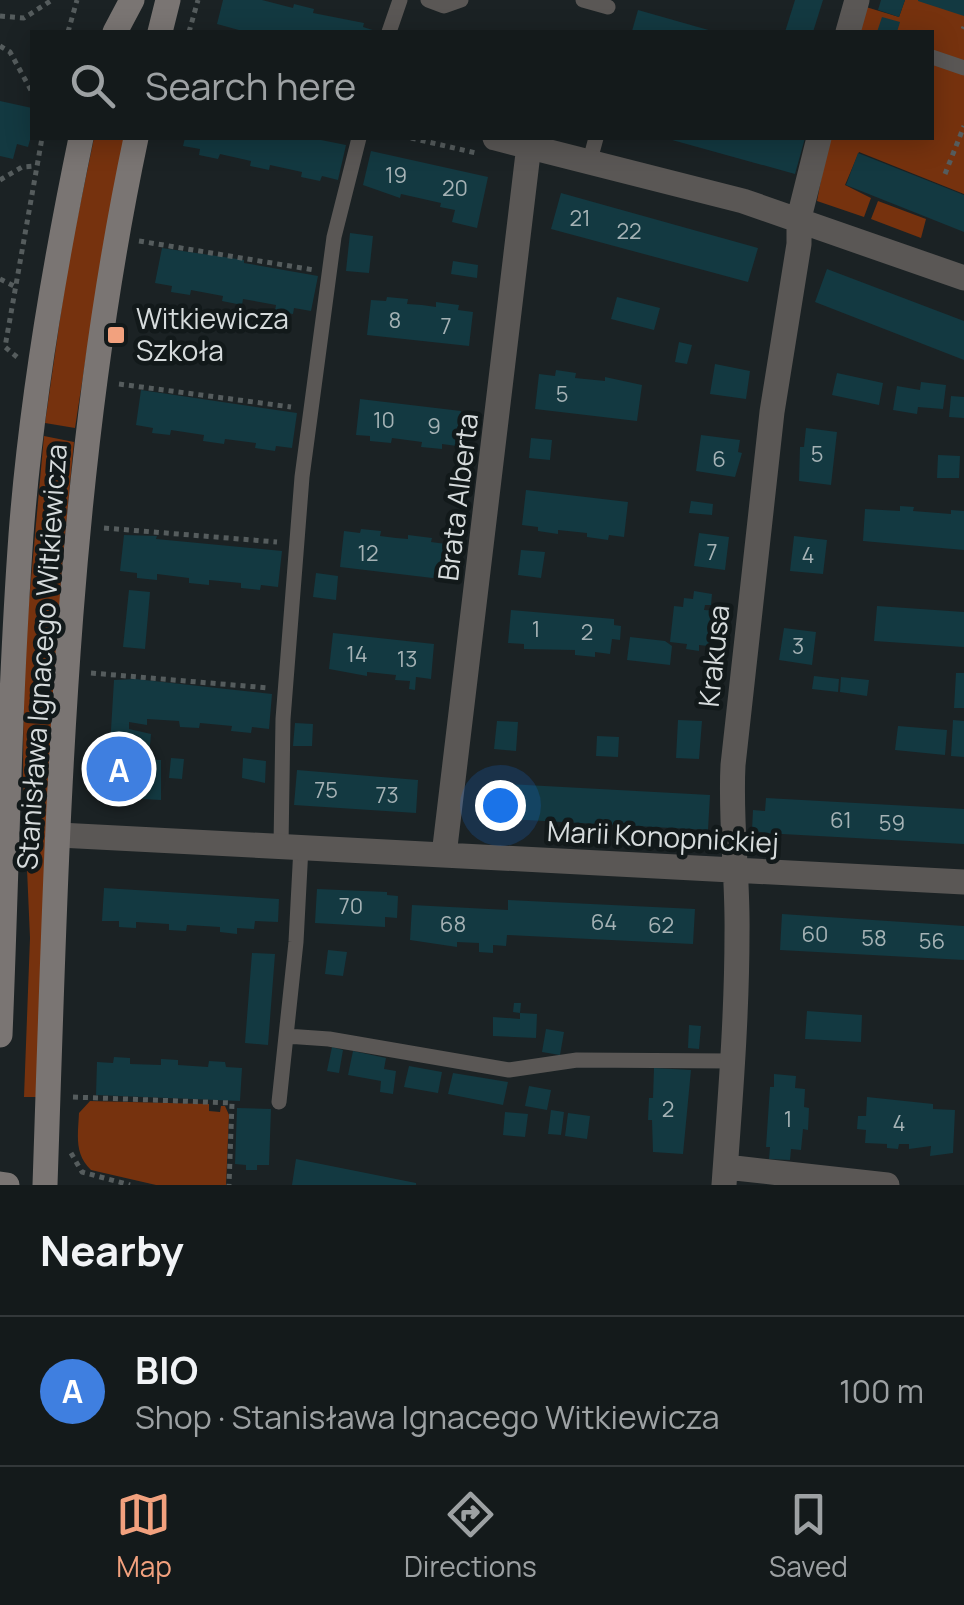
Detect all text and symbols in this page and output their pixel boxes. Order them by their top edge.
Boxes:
search box [30,30,934,140]
icon: search [65,58,120,113]
text: Search here [145,59,356,111]
house number: 19 [385,160,407,190]
house number: 20 [442,173,468,203]
house number: 21 [569,203,591,233]
house number: 22 [616,216,642,246]
place label: Witkiewicza Szkoła [136,299,289,369]
house number: 8 [389,305,401,335]
house number: 7 [440,311,452,341]
marker: Witkiewicza Szkoła [105,324,127,346]
house number: 5 [556,379,568,409]
house number: 10 [373,405,395,435]
house number: 9 [427,411,441,441]
street label: Brata Alberta [428,411,486,583]
house number: 5 [811,439,823,469]
street label: Stanisława Ignacego Witkiewicza [7,443,75,871]
house number: 6 [712,444,726,474]
house number: 7 [706,537,718,567]
house number: 12 [357,538,379,568]
house number: 4 [802,540,814,570]
street label: Krakusa [689,603,737,709]
house number: 1 [532,614,540,644]
house number: 2 [581,617,593,647]
house number: 3 [792,631,804,661]
house number: 14 [346,639,368,669]
house number: 13 [397,644,417,674]
pin: A [86,732,152,806]
house number: 75 [314,775,338,805]
house number: 73 [375,780,399,810]
your location [475,780,526,831]
house number: 61 [830,805,852,835]
house number: 59 [879,808,905,838]
street label: Marii Konopnickiej [546,811,780,861]
house number: 70 [339,891,363,921]
house number: 64 [591,907,617,937]
house number: 68 [440,909,466,939]
house number: 62 [648,910,674,940]
house number: 60 [801,919,829,949]
house number: 58 [861,923,887,953]
house number: 56 [919,926,945,956]
house number: 2 [662,1094,674,1124]
house number: 1 [784,1104,792,1134]
house number: 4 [893,1108,905,1138]
text: Nearby [40,1221,184,1279]
text: BIO [135,1343,198,1395]
text: A [62,1369,83,1413]
text: 100 m [839,1369,924,1413]
text: Shop · Stanisława Ignacego Witkiewicza [135,1395,719,1439]
tab: Map [116,1487,172,1585]
tab: Directions [404,1487,537,1585]
tab: Saved [769,1487,848,1585]

